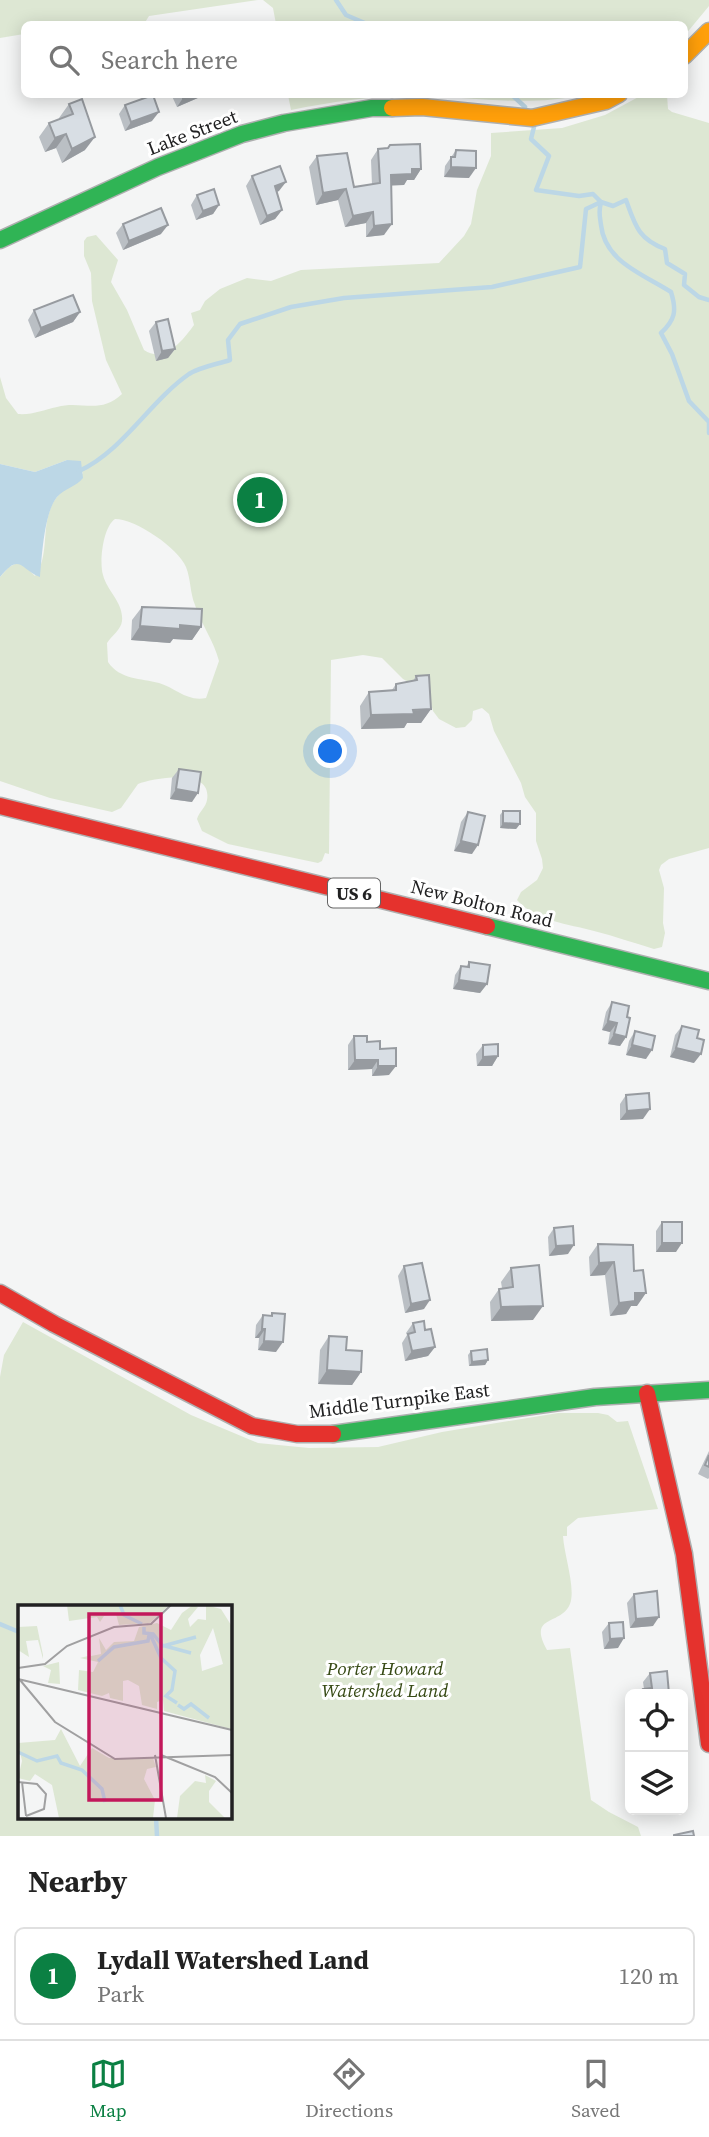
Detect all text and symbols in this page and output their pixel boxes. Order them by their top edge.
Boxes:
search box [21,21,688,98]
icon: search [45,41,83,79]
text: Search here [101,42,238,78]
street label: Lake Street [143,103,241,161]
pin: 1 [237,474,283,526]
your location [313,734,347,768]
street label: New Bolton Road [408,873,556,933]
road number: US 6 [328,878,380,908]
street label: Middle Turnpike East [307,1376,492,1424]
inset map [18,1605,231,1818]
park label: Porter Howard Watershed Land [322,1655,449,1703]
map controls [625,1689,688,1815]
button: locate [625,1689,688,1752]
button: layers [625,1752,688,1815]
text: Nearby [28,1861,127,1902]
text: Lydall Watershed Land [97,1942,369,1978]
text: 1 [47,1960,59,1992]
text: 120 m [618,1960,679,1992]
text: Park [97,1978,144,2010]
tab: Map [89,2055,127,2123]
tab: Directions [305,2055,393,2123]
tab: Saved [571,2055,620,2123]

